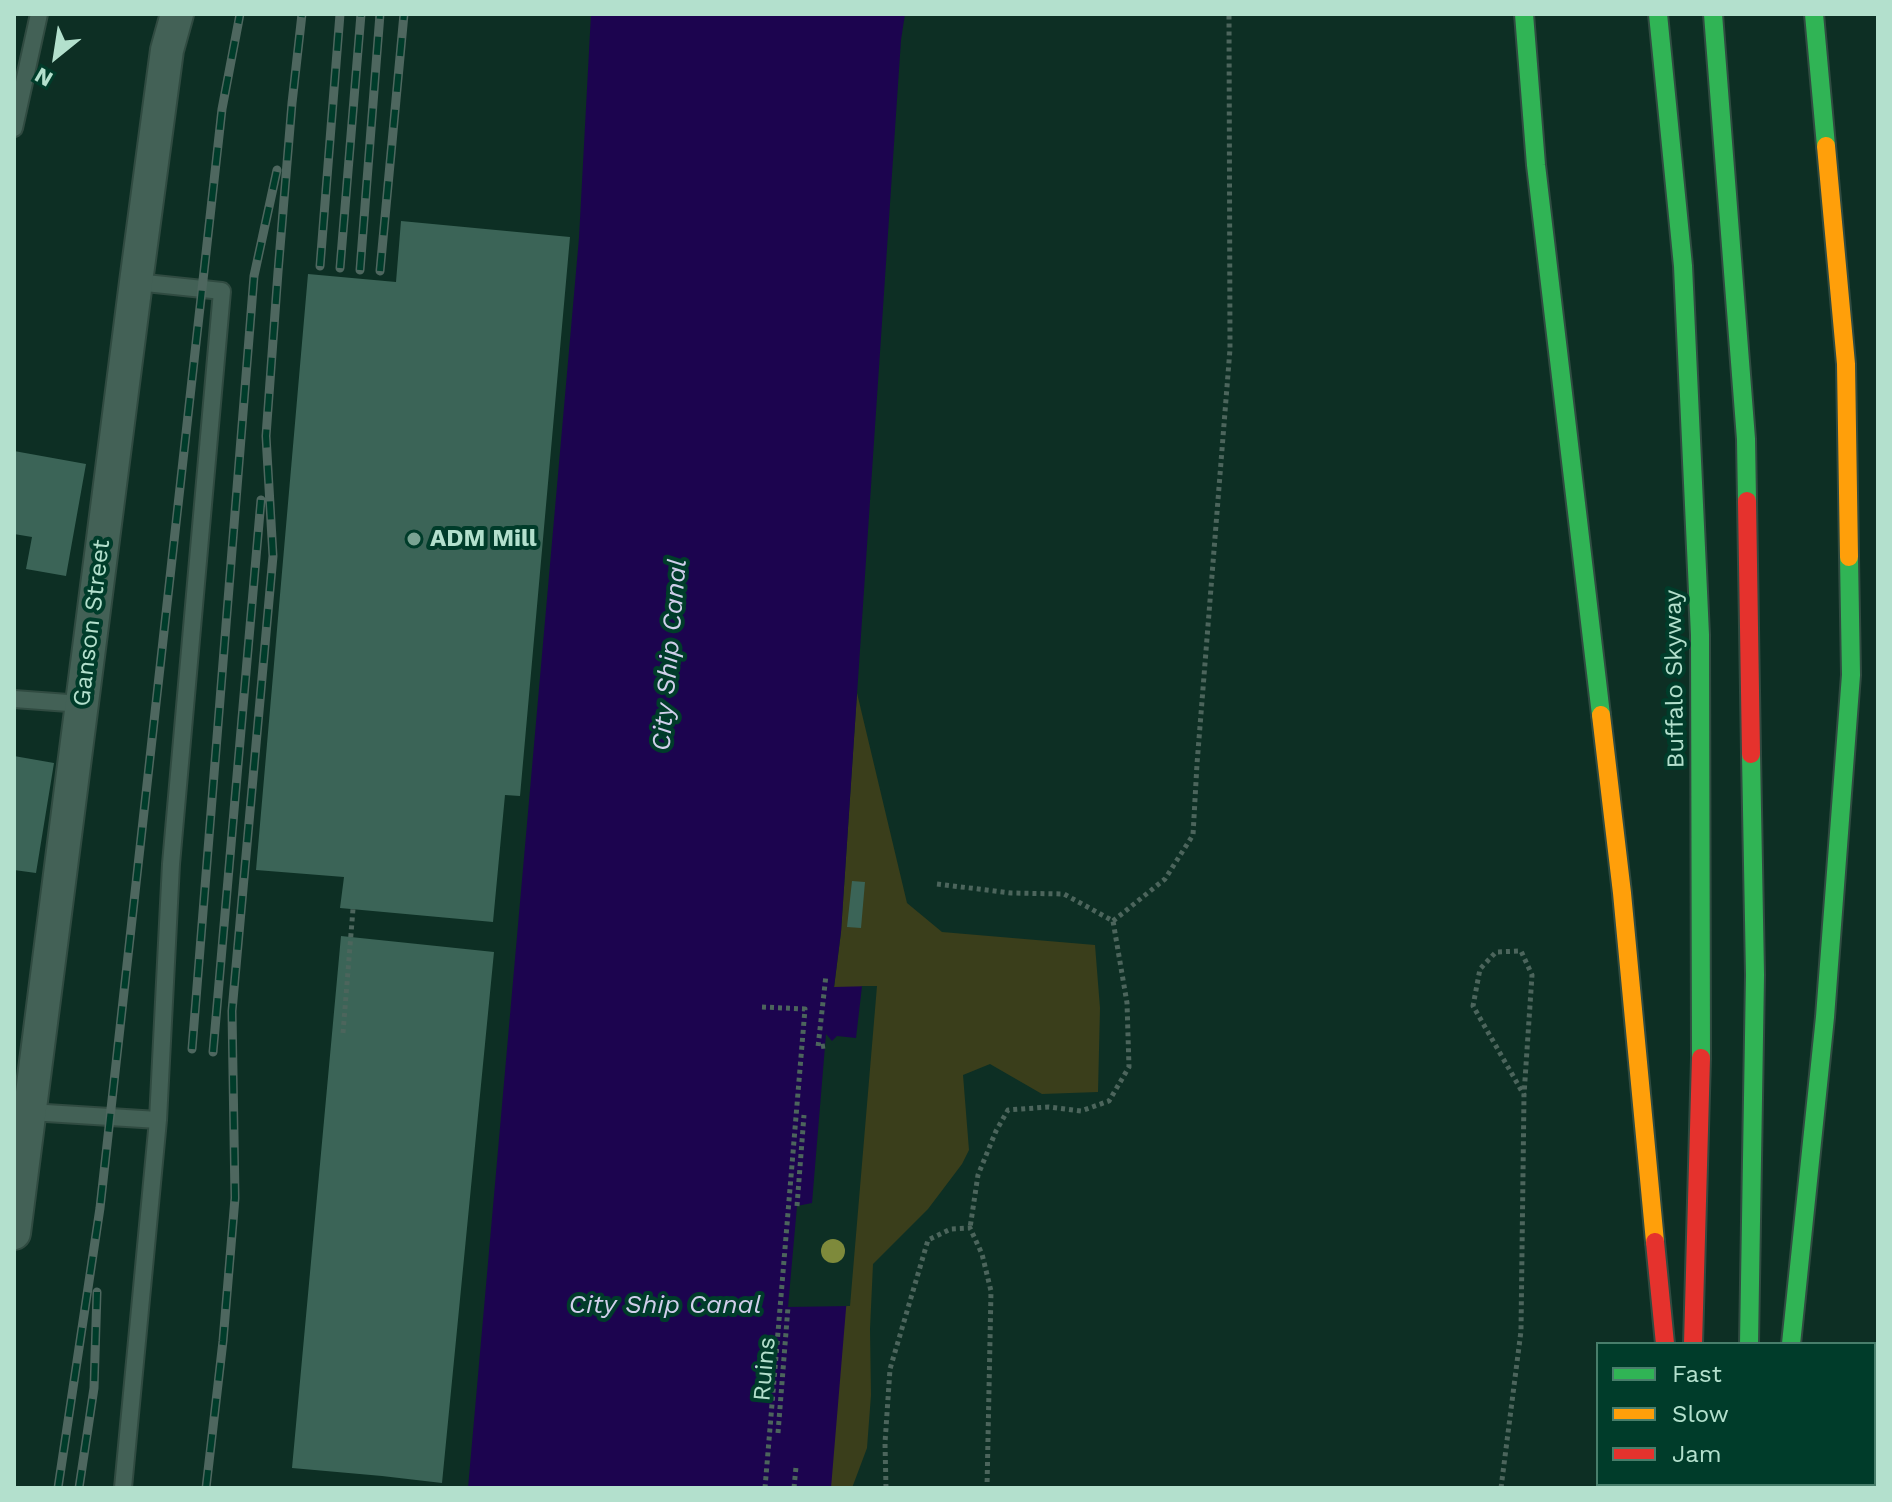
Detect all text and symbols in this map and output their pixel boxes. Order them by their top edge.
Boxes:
north arrow [16,16,96,96]
text: N [30,62,57,92]
place label: ADM Mill [430,525,537,553]
marker: ADM Mill [405,530,423,548]
street label: Ganson Street [67,538,117,708]
water label: City Ship Canal [646,558,694,752]
street label: Buffalo Skyway [1659,589,1691,769]
water label: City Ship Canal [569,1289,761,1321]
street label: Ruins [748,1336,782,1402]
legend [1596,1342,1876,1486]
text: Fast [1672,1360,1722,1388]
text: Slow [1672,1400,1729,1428]
text: Jam [1672,1440,1722,1468]

